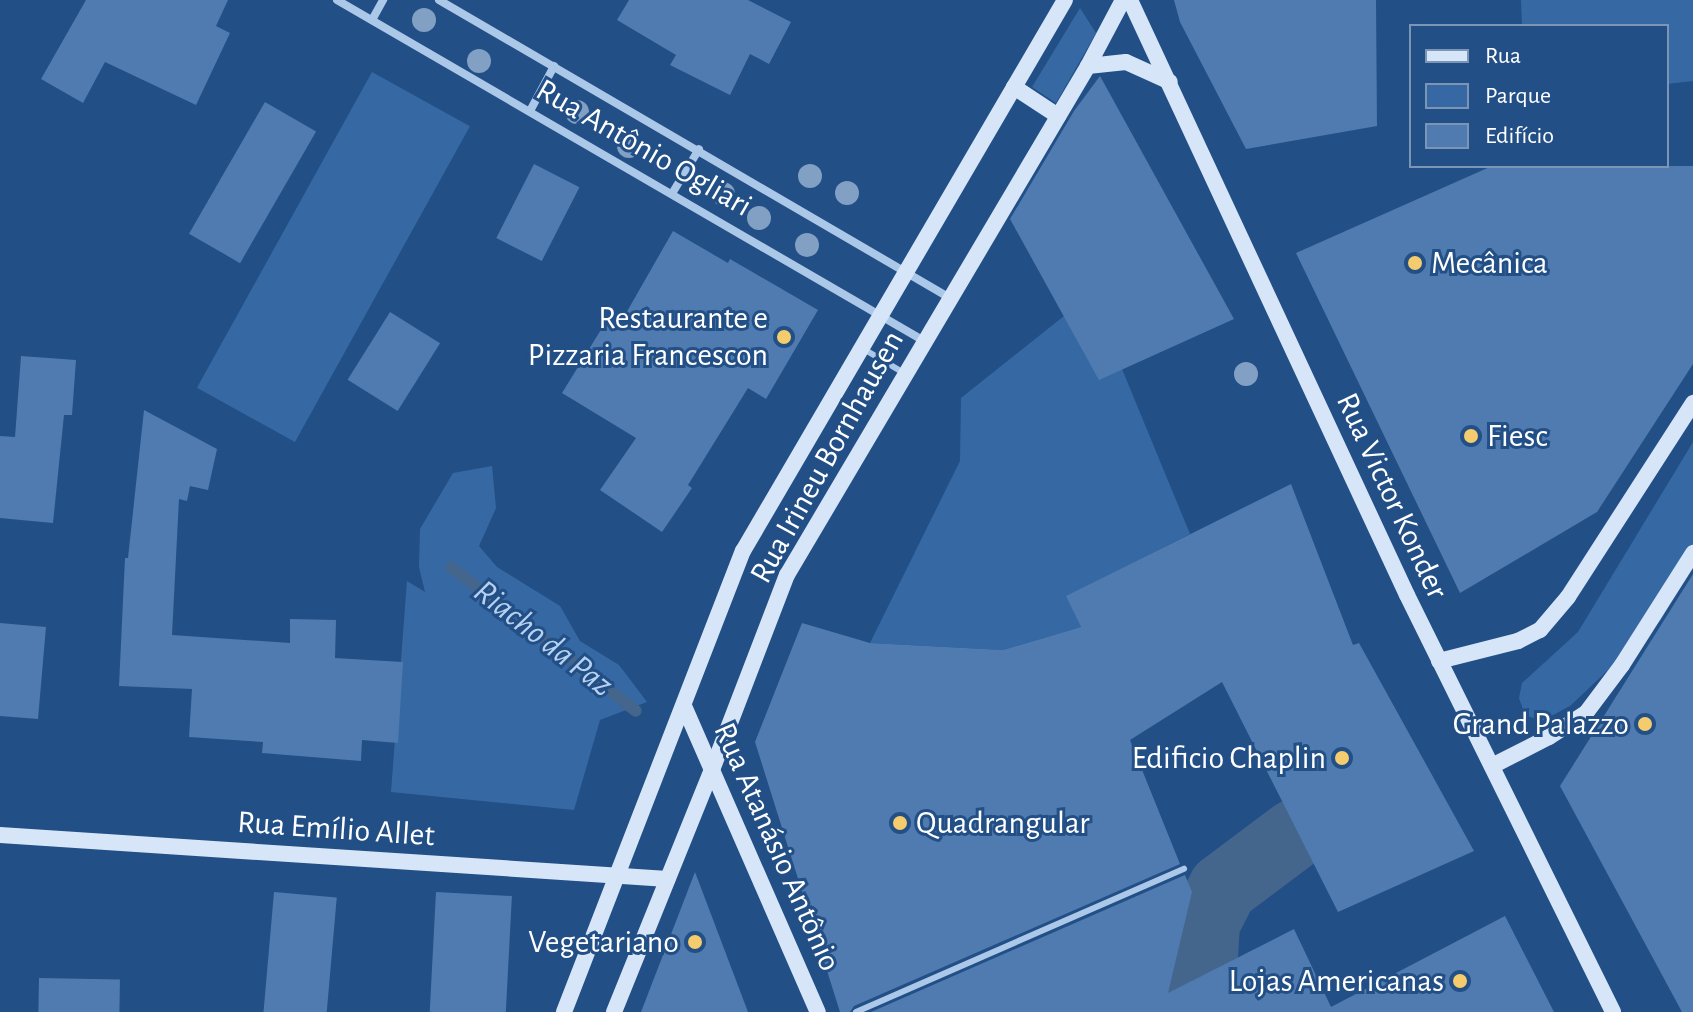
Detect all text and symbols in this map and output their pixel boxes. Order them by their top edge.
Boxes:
legend [1409,24,1669,168]
text: Rua [1485,44,1521,68]
street label: Rua Antônio Ogliari [529,71,759,225]
text: Parque [1485,84,1551,108]
text: Edifício [1485,124,1554,148]
place label: Mecânica [1431,244,1548,282]
marker: Mecânica [1406,254,1424,272]
place label: Restaurante e Pizzaria Francescon [528,300,768,375]
street label: Rua Irineu Bornhausen [742,324,912,590]
marker: Restaurante e Pizzaria Francescon [775,328,793,346]
street label: Rua Victor Konder [1328,387,1456,605]
place label: Fiesc [1487,417,1548,455]
marker: Fiesc [1462,427,1480,445]
water label: Riacho da Paz [465,572,621,706]
place label: Grand Palazzo [1453,705,1629,743]
marker: Grand Palazzo [1636,715,1654,733]
street label: Rua Atanásio Antônio [705,717,849,977]
place label: Edificio Chaplin [1132,739,1326,777]
marker: Edificio Chaplin [1333,749,1351,767]
street label: Rua Emílio Allet [236,803,436,855]
place label: Quadrangular [916,804,1090,842]
marker: Quadrangular [891,814,909,832]
place label: Vegetariano [528,923,679,961]
marker: Vegetariano [686,933,704,951]
place label: Lojas Americanas [1229,962,1444,1000]
marker: Lojas Americanas [1451,972,1469,990]

